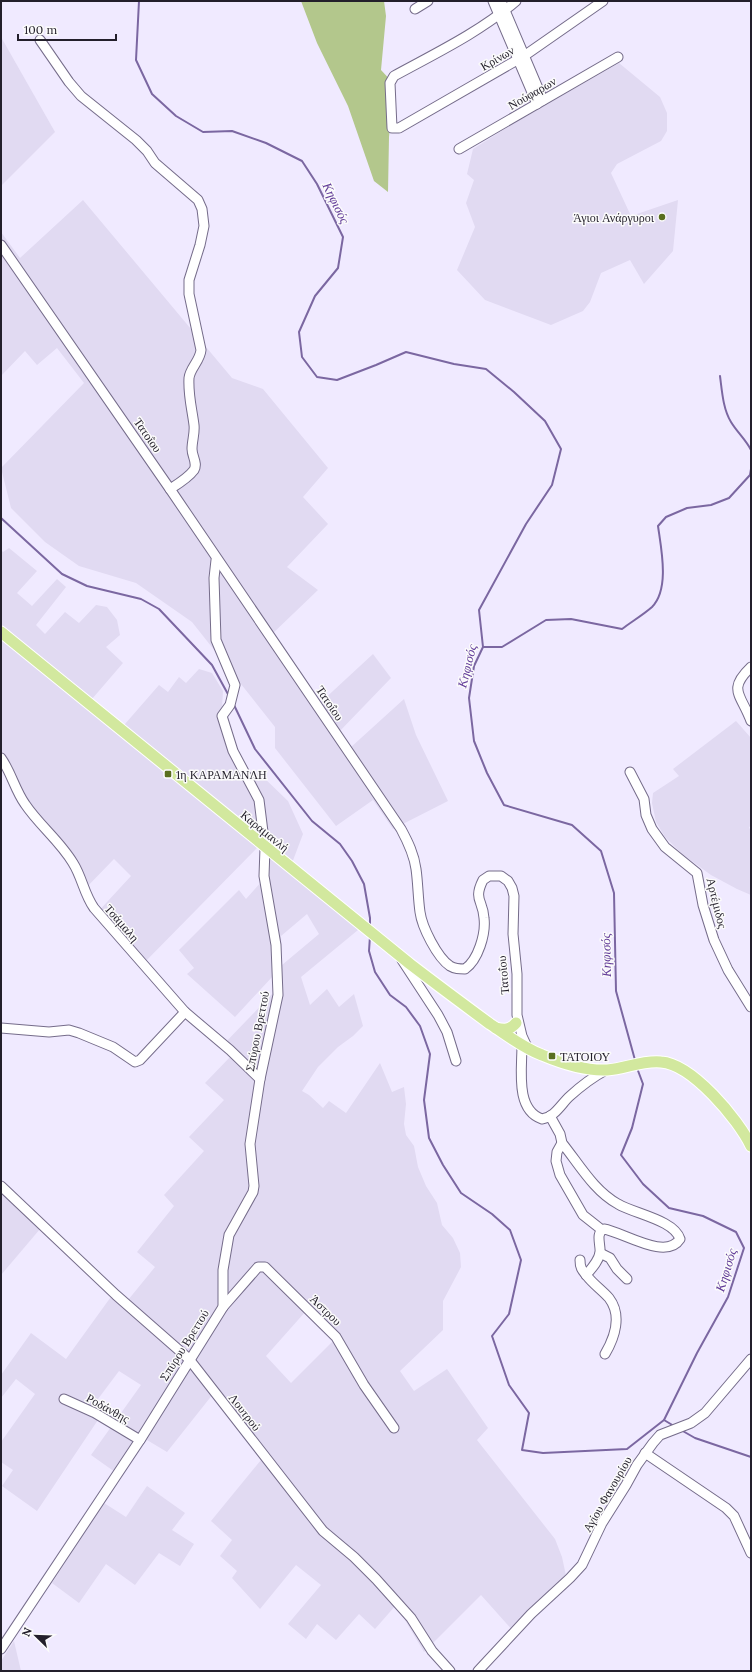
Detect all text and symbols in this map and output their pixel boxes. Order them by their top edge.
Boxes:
scale bar [18,16,116,42]
text: 100 m [24,22,57,37]
street label: Κρίνων [477,42,517,74]
street label: Νούφαρων [505,73,559,113]
water label: Κηφισός [318,179,354,227]
place label: Άγιοι Ανάργυροι [573,210,655,225]
marker: Άγιοι Ανάργυροι [657,212,667,222]
street label: Τατοΐου [131,415,165,455]
water label: Κηφισός [453,642,481,690]
street label: Τατοΐου [313,683,347,723]
place label: 1η ΚΑΡΑΜΑΝΛΗ [176,767,267,782]
marker: 1η ΚΑΡΑΜΑΝΛΗ [163,769,173,779]
street label: Καραμανλή [238,807,292,855]
street label: Αρτέμιδος [703,876,731,930]
street label: Τσάμαλη [102,901,142,945]
water label: Κηφισός [597,932,615,978]
street label: Τατοΐου [494,955,512,995]
street label: Σπύρου Βρεττού [242,989,272,1072]
place label: ΤΑΤΟΙΟΥ [560,1049,611,1064]
marker: ΤΑΤΟΙΟΥ [547,1051,557,1061]
water label: Κηφισός [711,1246,741,1295]
street label: Άστρου [307,1291,345,1329]
street label: Σπύρου Βρεττού [156,1306,212,1384]
street label: Ροδάνθης [84,1390,132,1426]
street label: Λουτρού [226,1390,264,1434]
street label: Αγίου Φανουρίου [579,1453,635,1535]
north arrow [16,1616,56,1656]
text: N [19,1625,35,1639]

